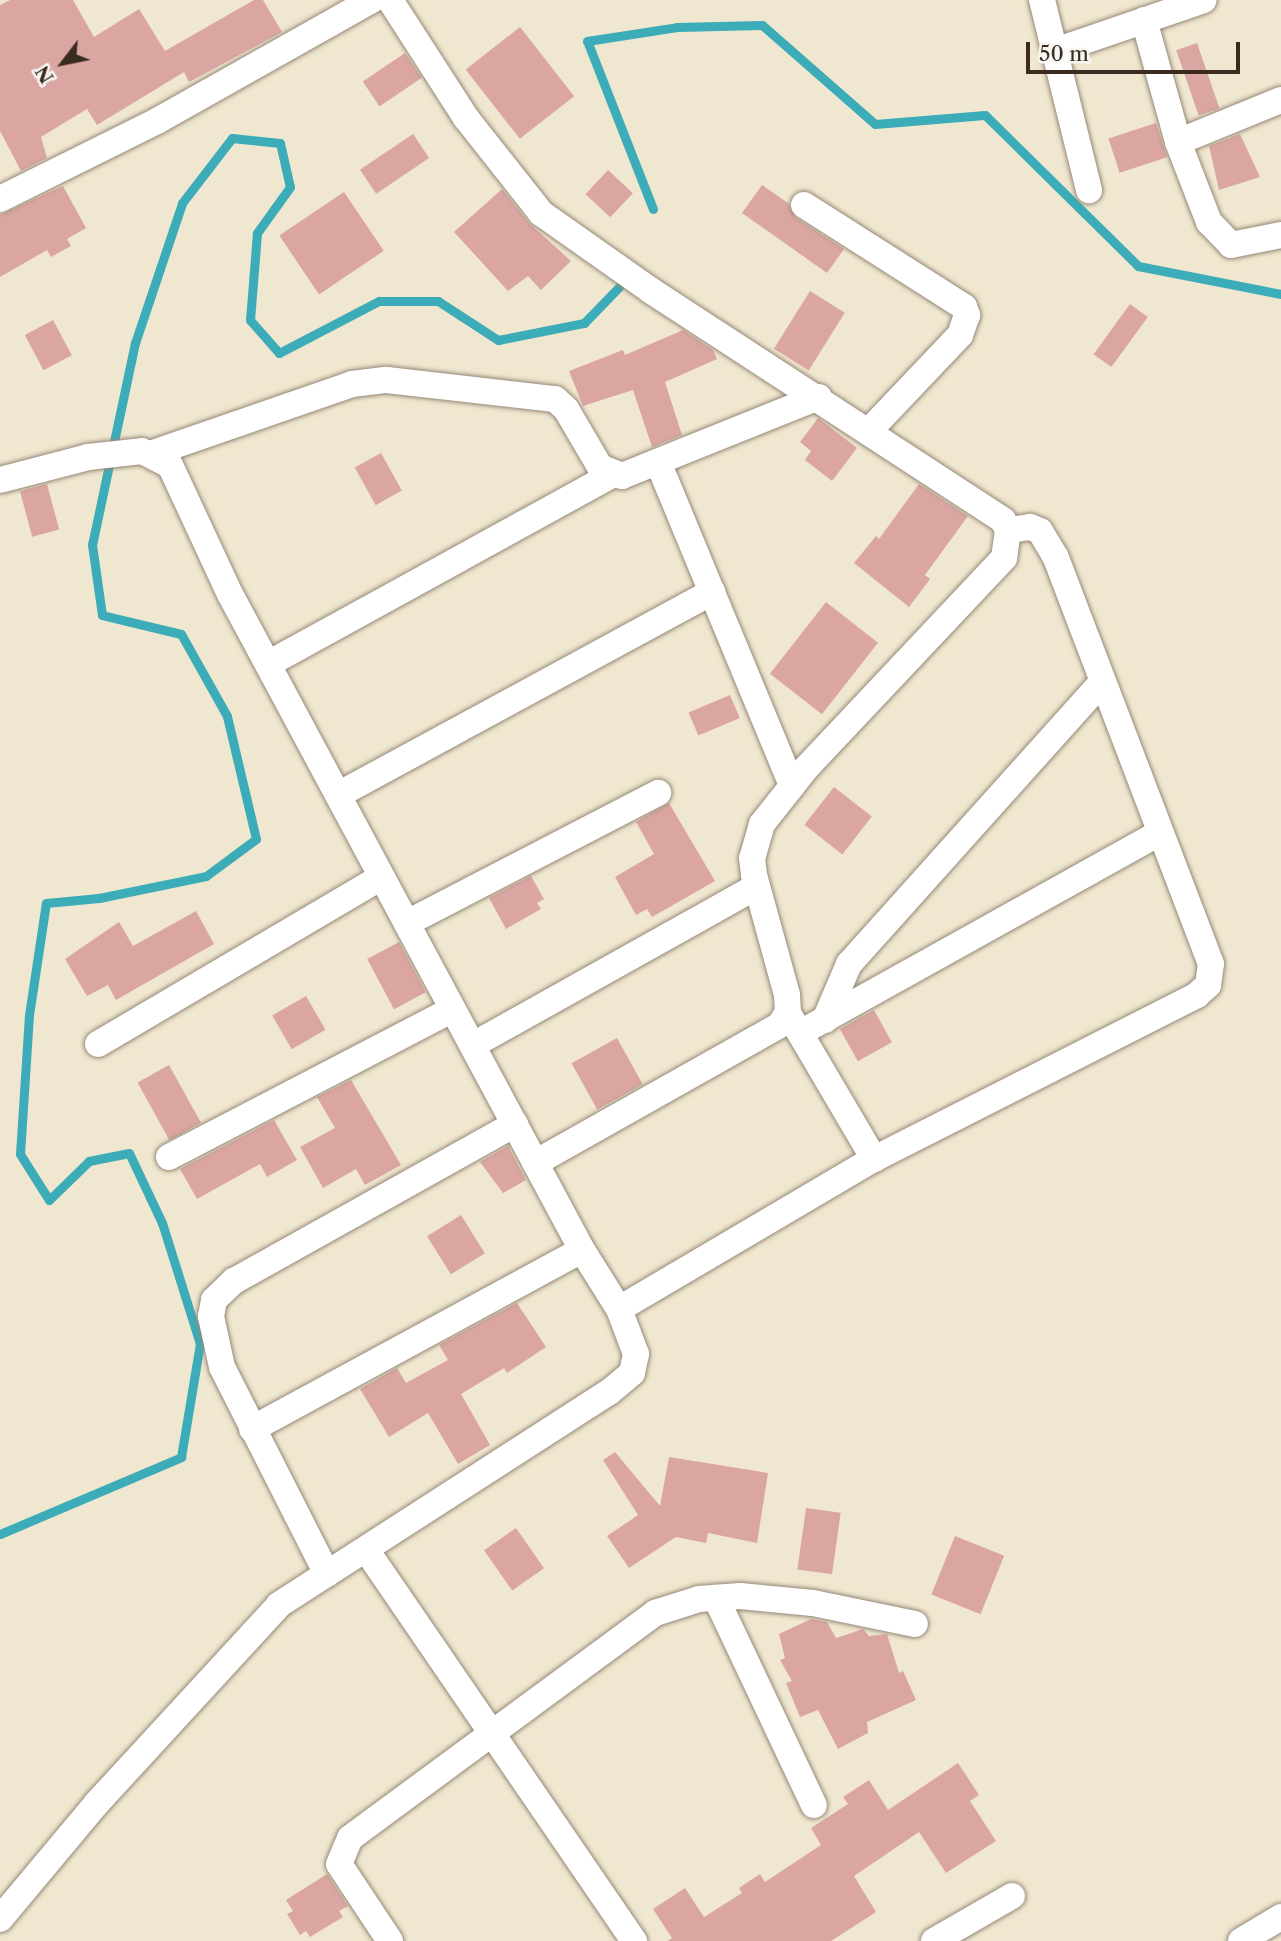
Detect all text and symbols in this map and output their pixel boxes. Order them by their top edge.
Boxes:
north arrow [28,28,98,98]
scale bar [1029,28,1242,72]
text: 50 m [1039,41,1089,66]
text: N [31,61,59,87]

